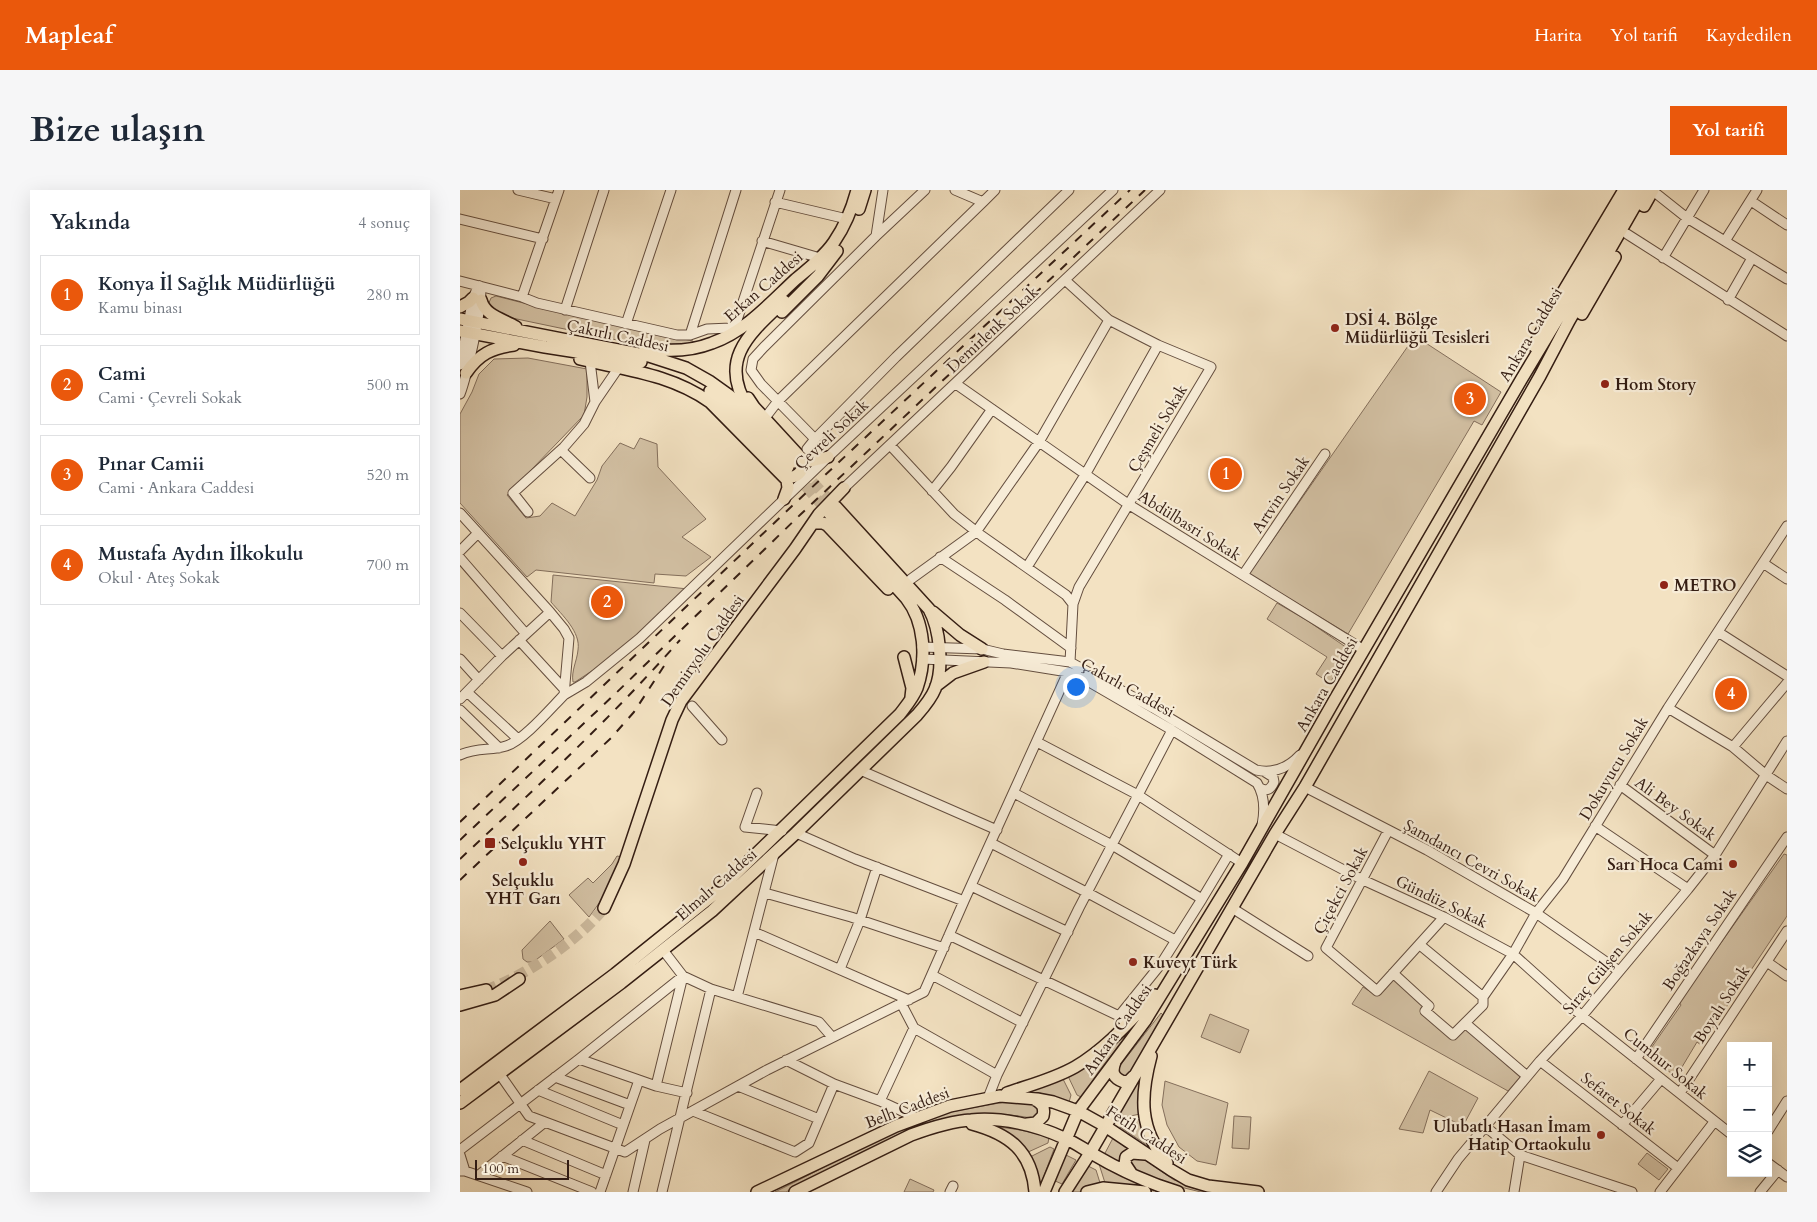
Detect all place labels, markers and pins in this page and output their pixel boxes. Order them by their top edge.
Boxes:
place label: DSİ 4. Bölge Müdürlüğü Tesisleri [1345,308,1490,349]
marker: DSİ 4. Bölge Müdürlüğü Tesisleri [1329,322,1341,334]
place label: Hom Story [1615,374,1696,396]
marker: Hom Story [1599,378,1611,390]
pin: 3 [1454,380,1486,418]
pin: 1 [1210,455,1242,493]
place label: METRO [1674,575,1736,597]
marker: METRO [1658,579,1670,591]
pin: 2 [591,583,623,621]
pin: 4 [1715,675,1747,713]
place label: Selçuklu YHT [501,833,606,855]
marker: Selçuklu YHT [483,836,497,850]
place label: Sarı Hoca Cami [1607,854,1723,876]
marker: Selçuklu YHT Garı [517,856,529,868]
marker: Sarı Hoca Cami [1727,858,1739,870]
place label: Selçuklu YHT Garı [485,870,561,910]
place label: Kuveyt Türk [1143,952,1238,974]
marker: Kuveyt Türk [1127,956,1139,968]
place label: Ulubatlı Hasan İmam Hatip Ortaokulu [1433,1115,1591,1156]
marker: Ulubatlı Hasan İmam Hatip Ortaokulu [1595,1129,1607,1141]

